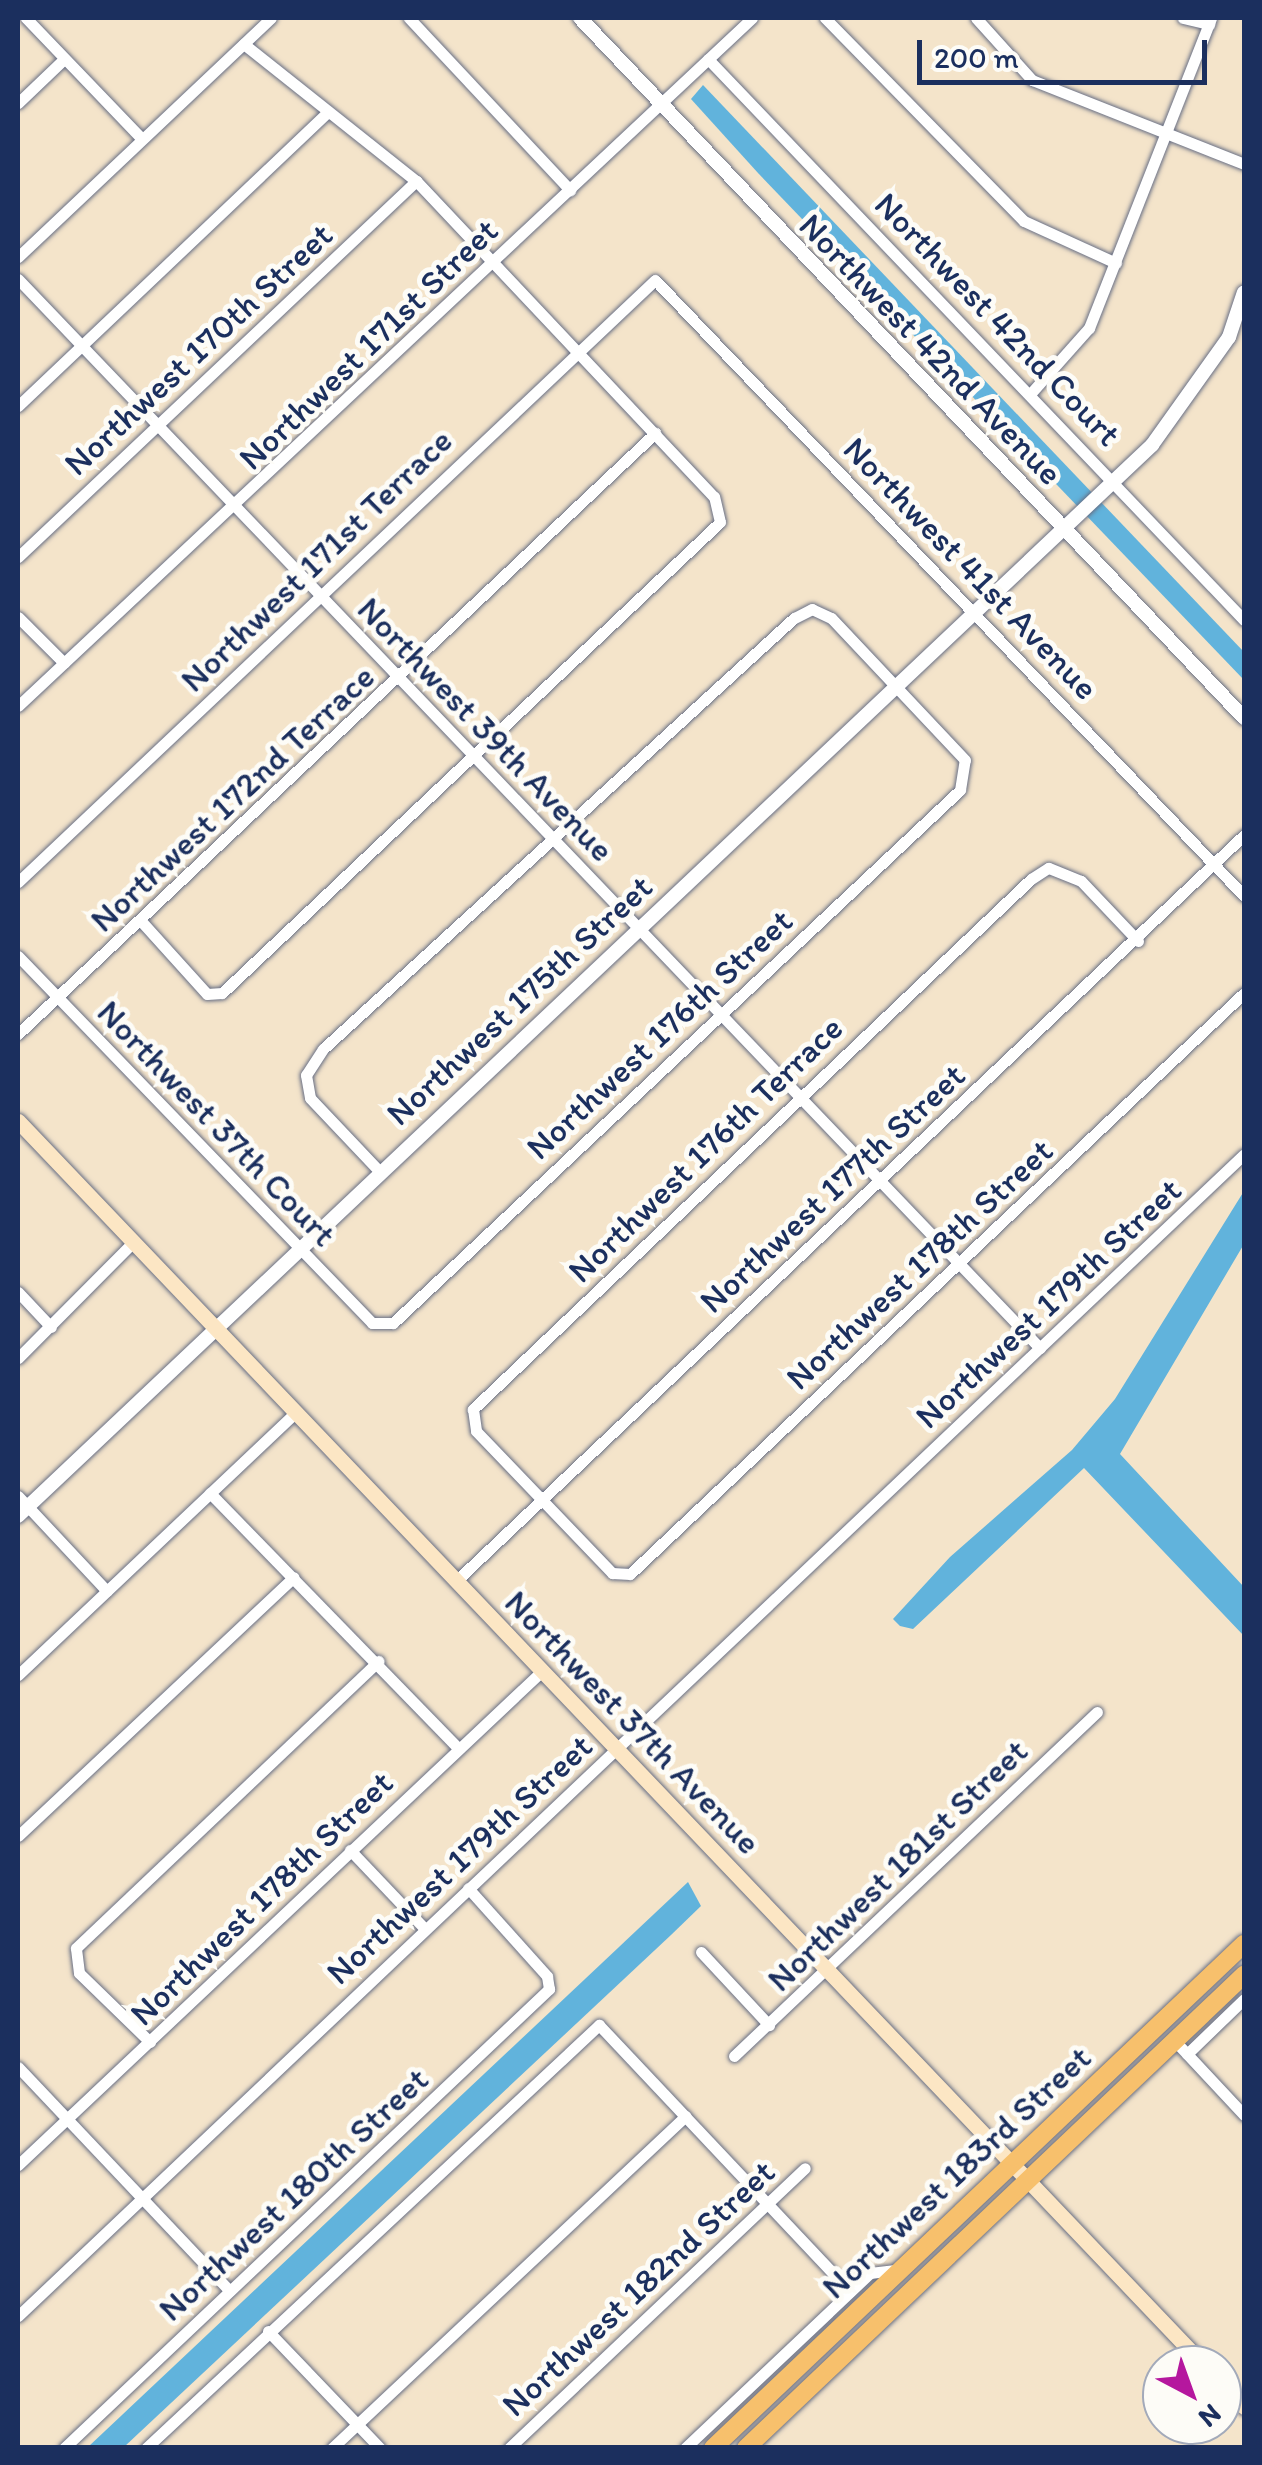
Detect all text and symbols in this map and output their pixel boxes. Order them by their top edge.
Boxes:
scale bar [922,20,1212,82]
text: 200 m [934,39,1019,76]
street label: Northwest 42nd Court [866,183,1130,455]
street label: Northwest 42nd Avenue [791,205,1071,493]
street label: Northwest 171st Street [230,210,506,478]
street label: Northwest 170th Street [55,214,341,484]
street label: Northwest 171st Terrace [172,419,460,701]
street label: Northwest 41st Avenue [835,428,1107,708]
street label: Northwest 39th Avenue [349,589,623,869]
street label: Northwest 172nd Terrace [81,655,383,941]
street label: Northwest 175th Street [378,866,660,1134]
street label: Northwest 176th Street [518,900,800,1168]
street label: Northwest 37th Court [89,991,345,1255]
street label: Northwest 176th Terrace [559,1007,851,1291]
street label: Northwest 177th Street [691,1054,973,1322]
street label: Northwest 178th Street [777,1130,1061,1398]
street label: Northwest 179th Street [907,1169,1189,1437]
street label: Northwest 37th Avenue [497,1582,769,1862]
street label: Northwest 179th Street [318,1725,600,1993]
street label: Northwest 181st Street [758,1730,1036,2000]
street label: Northwest 178th Street [121,1762,401,2034]
street label: Northwest 183rd Street [813,2037,1099,2307]
street label: Northwest 180th Street [150,2058,436,2330]
street label: Northwest 182nd Street [493,2151,783,2425]
north arrow [1142,2345,1242,2445]
text: N [1192,2397,1229,2435]

